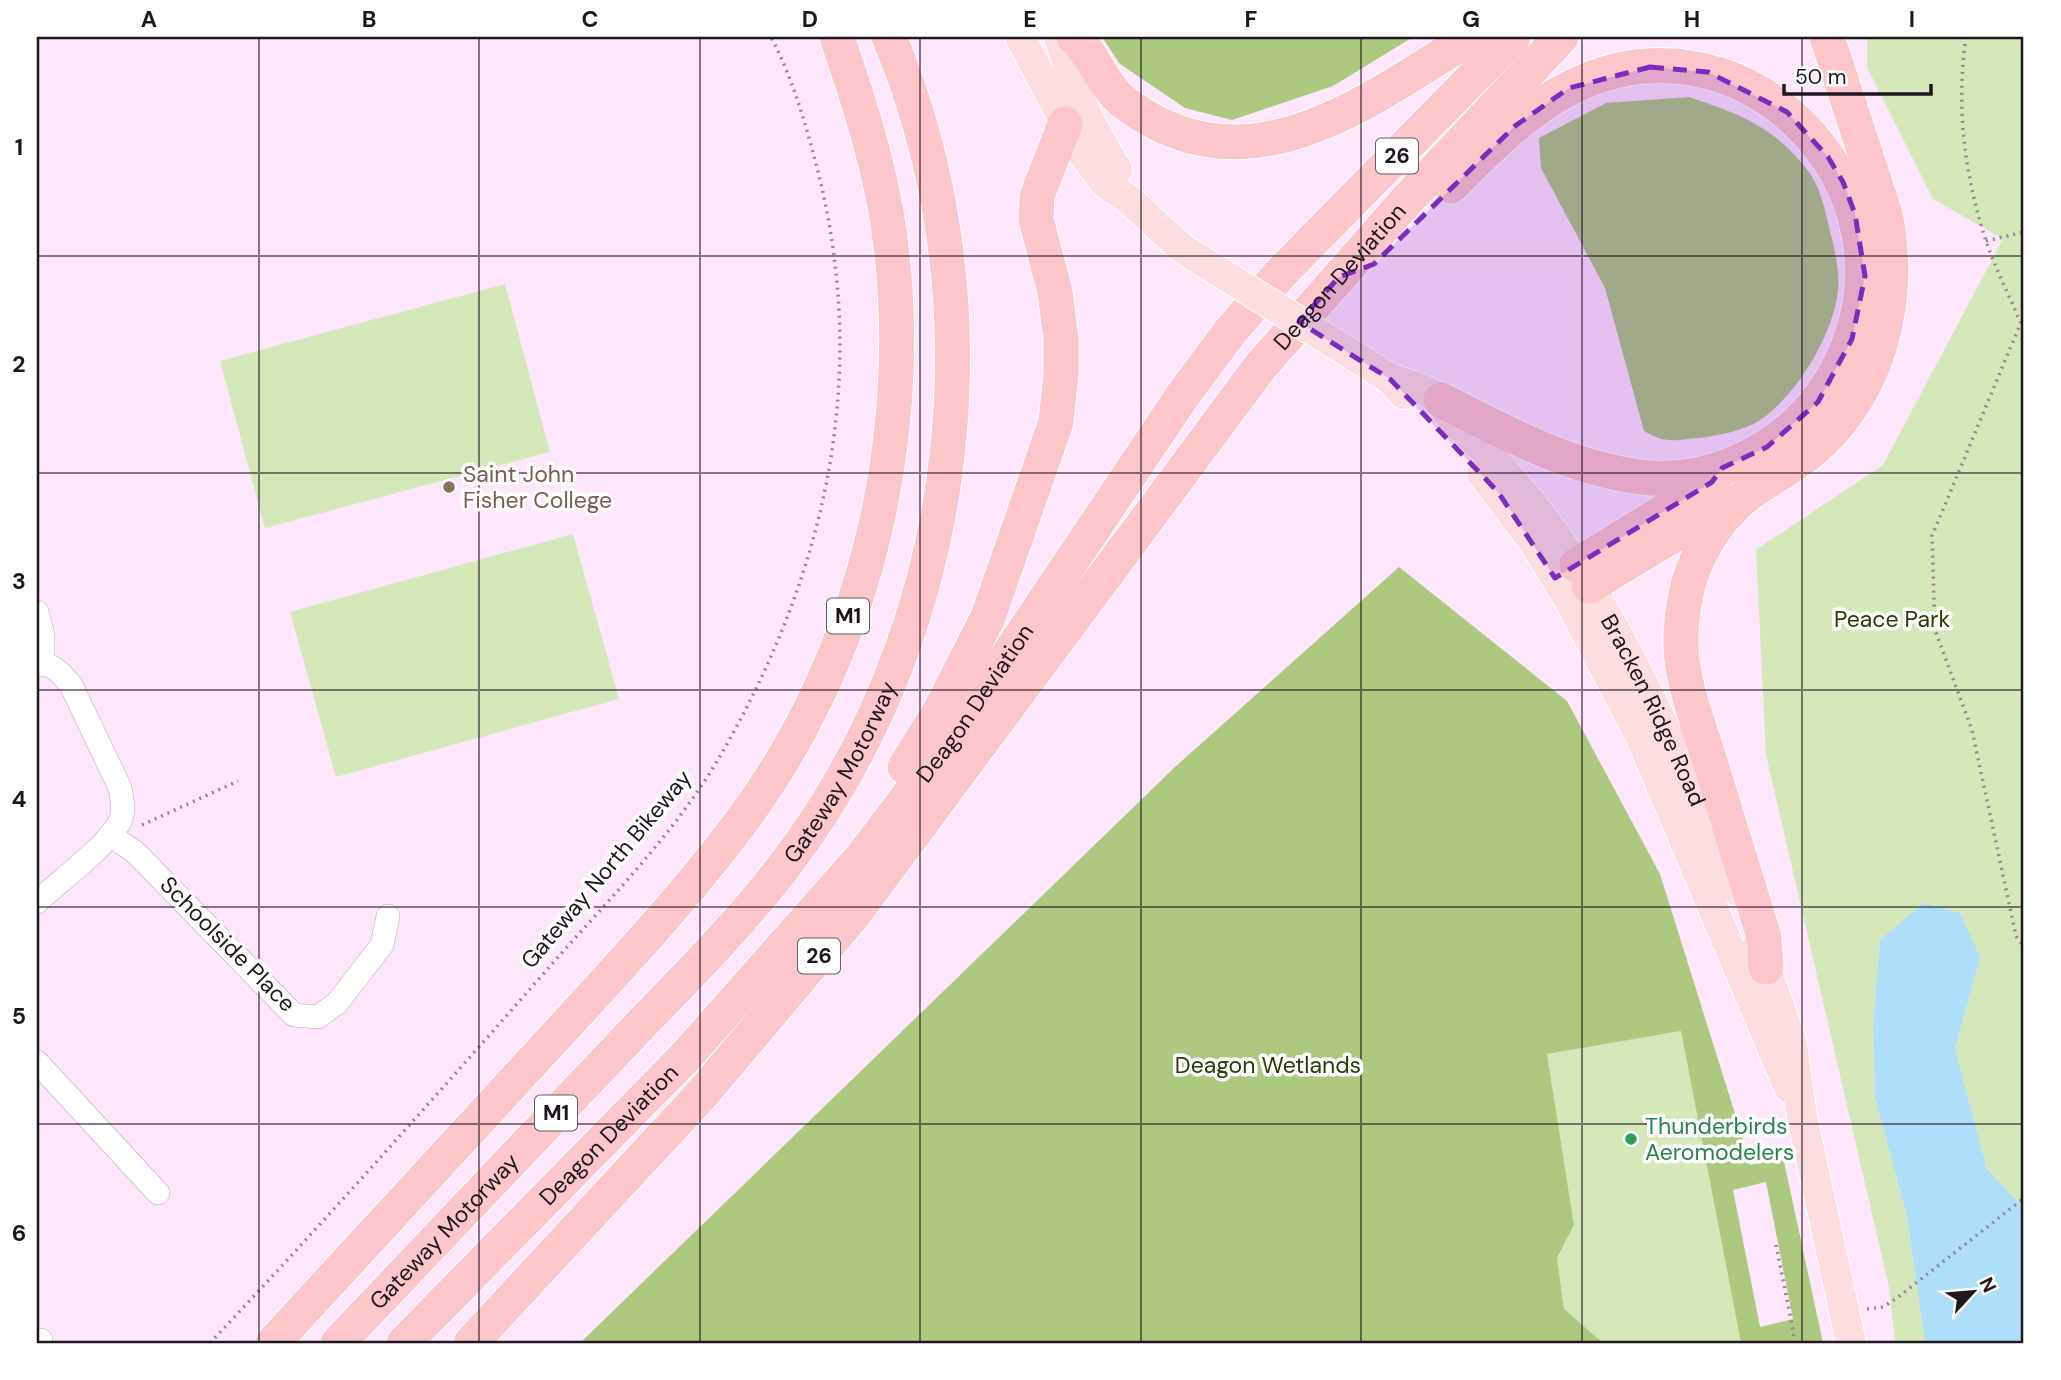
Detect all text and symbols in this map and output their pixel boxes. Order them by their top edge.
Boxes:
text: A [141,4,157,34]
text: B [362,4,376,34]
text: C [582,4,598,34]
text: D [802,4,818,34]
text: E [1023,4,1037,34]
text: F [1245,4,1258,34]
text: G [1462,4,1480,34]
text: H [1684,4,1700,34]
text: I [1909,4,1915,34]
scale bar [1784,52,1932,96]
text: 50 m [1795,63,1846,91]
text: 1 [15,132,23,162]
road number: 26 [1376,138,1418,174]
street label: Deagon Deviation [1267,197,1413,356]
text: 2 [12,349,26,379]
place label: Saint John Fisher College [463,459,612,515]
marker: Saint John Fisher College [441,479,457,495]
text: 3 [12,566,26,596]
road number: M1 [827,598,869,634]
park label: Peace Park [1834,604,1950,634]
street label: Bracken Ridge Road [1594,609,1713,811]
street label: Deagon Deviation [909,618,1040,788]
street label: Gateway Motorway [777,677,903,869]
street label: Gateway North Bikeway [514,763,698,975]
text: 4 [12,784,27,814]
street label: Schoolside Place [154,870,302,1018]
road number: 26 [798,939,840,974]
text: 5 [12,1001,26,1031]
park label: Deagon Wetlands [1175,1050,1361,1080]
street label: Deagon Deviation [533,1058,685,1212]
road number: M1 [535,1096,577,1130]
place label: Thunderbirds Aeromodelers [1645,1111,1794,1167]
marker: Thunderbirds Aeromodelers [1623,1131,1639,1147]
street label: Gateway Motorway [363,1147,526,1316]
text: 6 [12,1218,26,1248]
north arrow [1938,1258,2008,1328]
text: N [1974,1273,2002,1296]

